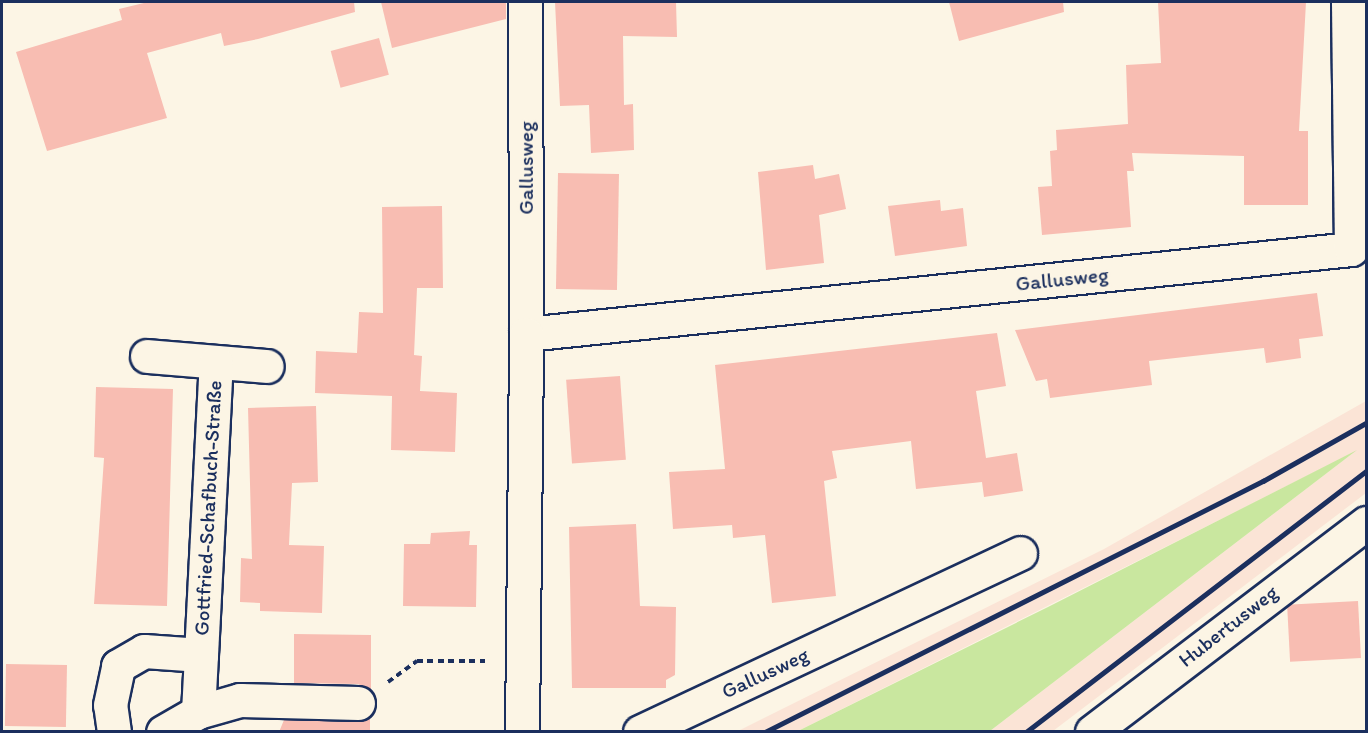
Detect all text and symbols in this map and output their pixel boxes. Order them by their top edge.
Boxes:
street label: Gallusweg [513,121,539,215]
street label: Gallusweg [1014,262,1110,296]
street label: Gottfried-Schafbuch-Straße [189,380,227,636]
street label: Hubertusweg [1173,579,1283,673]
street label: Gallusweg [717,642,813,704]

